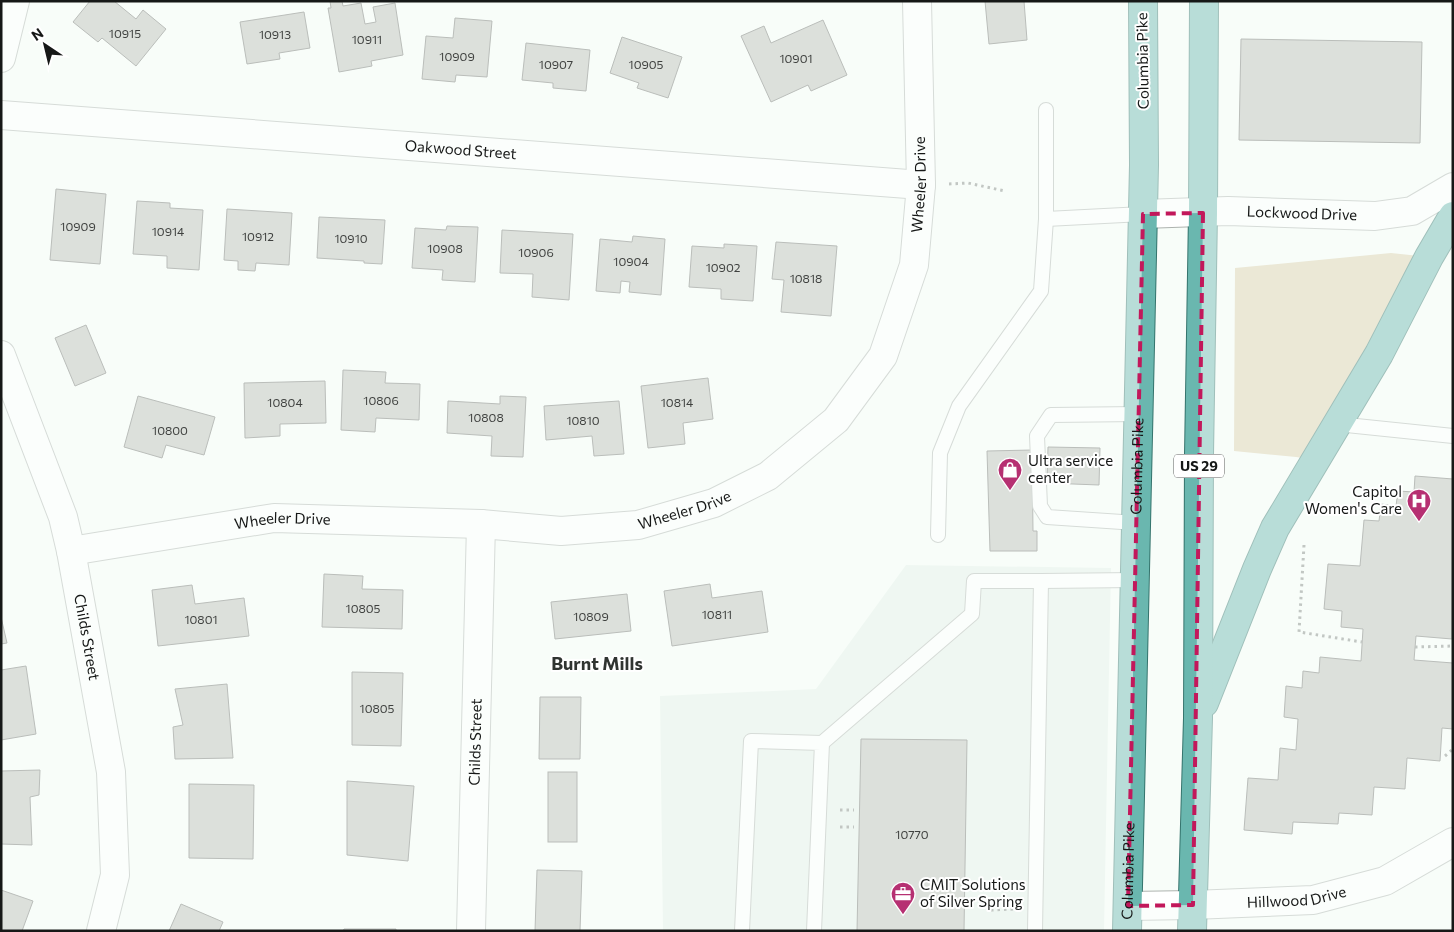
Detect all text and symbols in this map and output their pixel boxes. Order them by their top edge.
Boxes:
street label: Columbia Pike [1132,12,1152,110]
north arrow [20,20,70,70]
text: N [28,24,46,44]
house number: 10915 [109,26,141,40]
house number: 10913 [259,27,291,41]
house number: 10911 [352,32,382,46]
house number: 10909 [439,49,475,63]
house number: 10901 [779,51,813,65]
house number: 10907 [539,57,573,71]
house number: 10905 [629,57,664,71]
street label: Oakwood Street [404,136,517,162]
street label: Wheeler Drive [907,136,929,234]
street label: Lockwood Drive [1246,202,1358,223]
house number: 10909 [60,219,96,233]
house number: 10914 [152,224,184,238]
house number: 10912 [242,229,274,243]
house number: 10910 [334,231,368,245]
house number: 10908 [427,241,463,255]
house number: 10906 [518,245,554,259]
house number: 10904 [613,254,649,268]
house number: 10902 [706,260,741,274]
house number: 10818 [790,271,822,285]
house number: 10806 [363,393,399,407]
house number: 10804 [267,395,303,409]
house number: 10814 [661,395,693,409]
house number: 10808 [468,410,504,424]
house number: 10810 [566,413,600,427]
street label: Columbia Pike [1126,417,1146,515]
house number: 10800 [152,423,188,437]
place label: Ultra service center [1028,451,1113,486]
road number: US 29 [1174,454,1224,478]
shop icon: Ultra service center [997,457,1023,491]
place label: Capitol Women's Care [1305,482,1402,517]
street label: Wheeler Drive [636,486,734,533]
hospital icon: Capitol Women's Care [1406,488,1432,522]
street label: Wheeler Drive [233,508,331,532]
street label: Childs Street [71,592,104,682]
house number: 10805 [346,601,381,615]
house number: 10811 [702,607,732,621]
house number: 10809 [573,609,609,623]
house number: 10801 [184,612,218,626]
district label: Burnt Mills [551,652,643,674]
street label: Childs Street [465,698,485,786]
house number: 10805 [360,701,395,715]
street label: Columbia Pike [1117,822,1137,920]
house number: 10770 [895,827,929,841]
place label: CMIT Solutions of Silver Spring [920,875,1026,910]
office icon: CMIT Solutions of Silver Spring [890,881,916,915]
street label: Hillwood Drive [1246,882,1348,911]

